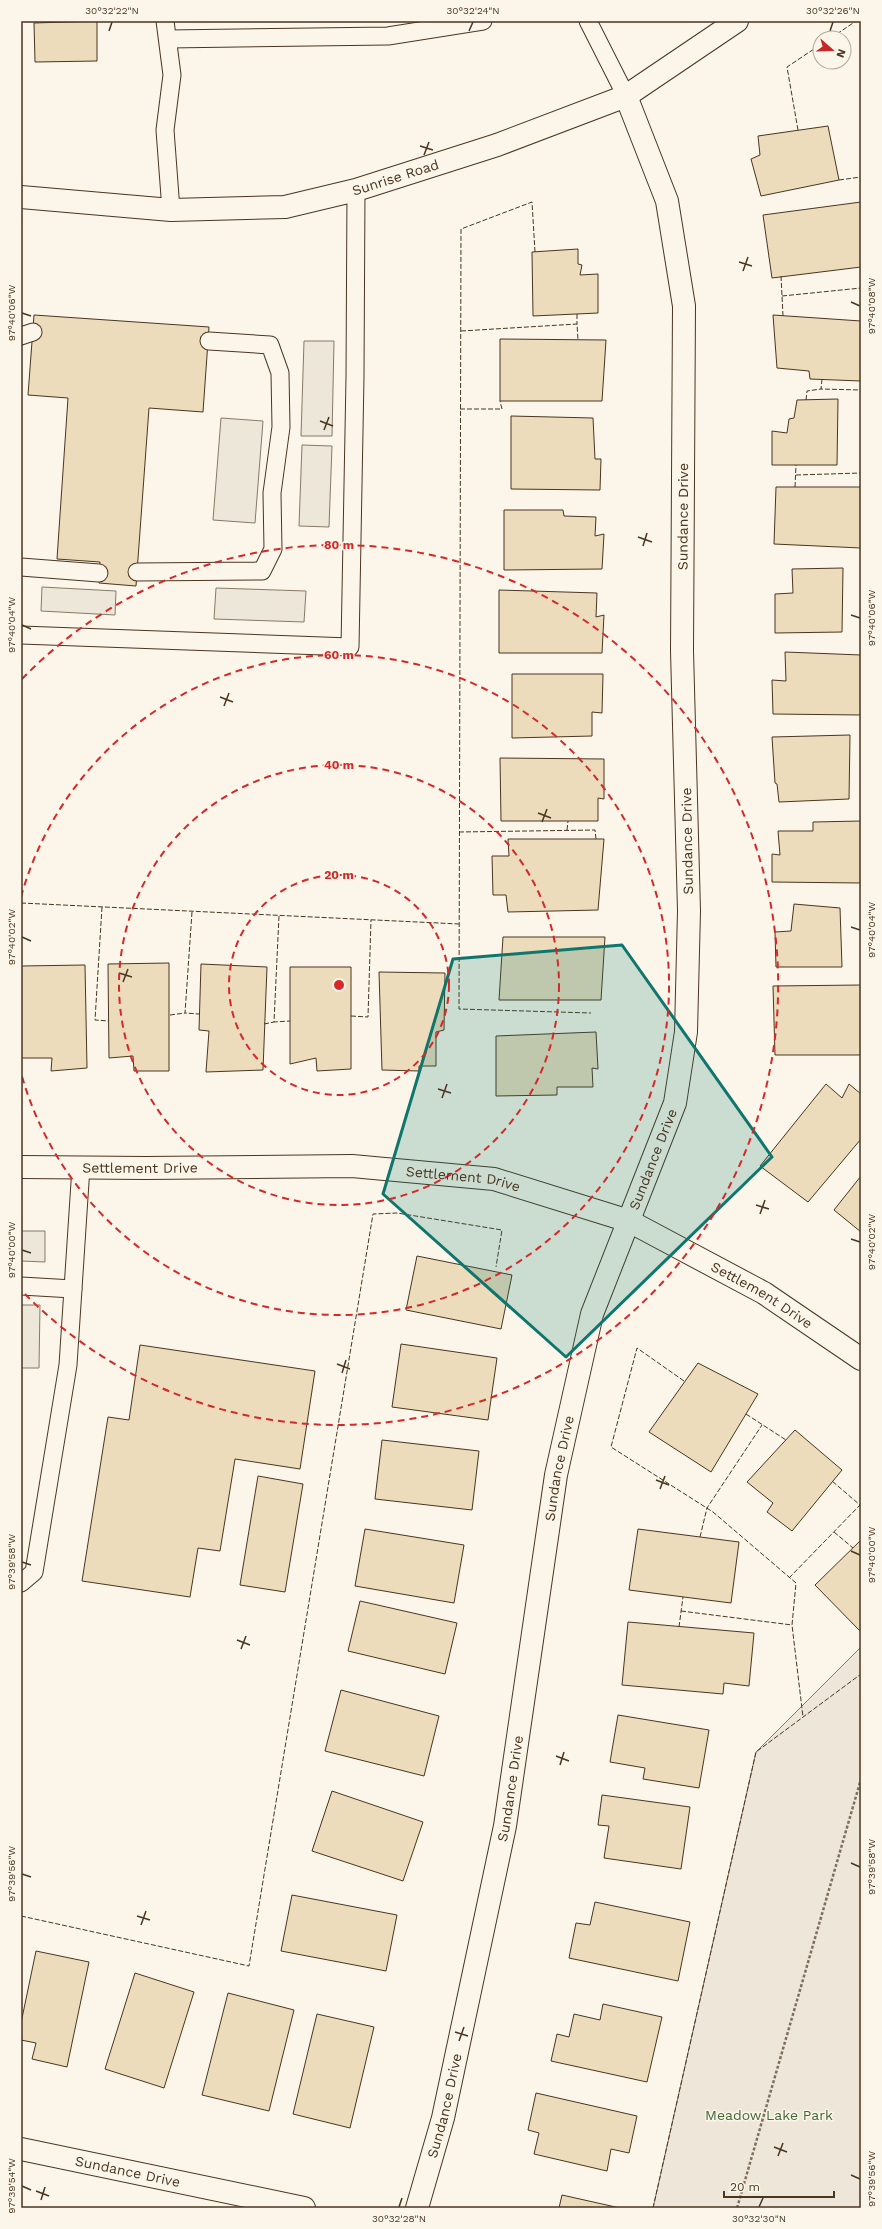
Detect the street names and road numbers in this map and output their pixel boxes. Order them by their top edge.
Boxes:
street label: Sunrise Road [350,156,441,199]
street label: Sundance Drive [674,463,691,570]
street label: Sundance Drive [678,787,696,895]
street label: Sundance Drive [626,1107,680,1212]
street label: Settlement Drive [82,1159,198,1176]
street label: Settlement Drive [405,1163,522,1195]
street label: Settlement Drive [708,1258,815,1332]
street label: Sundance Drive [541,1414,577,1522]
street label: Sundance Drive [494,1734,526,1843]
street label: Sundance Drive [424,2052,465,2160]
street label: Sundance Drive [74,2152,182,2190]

